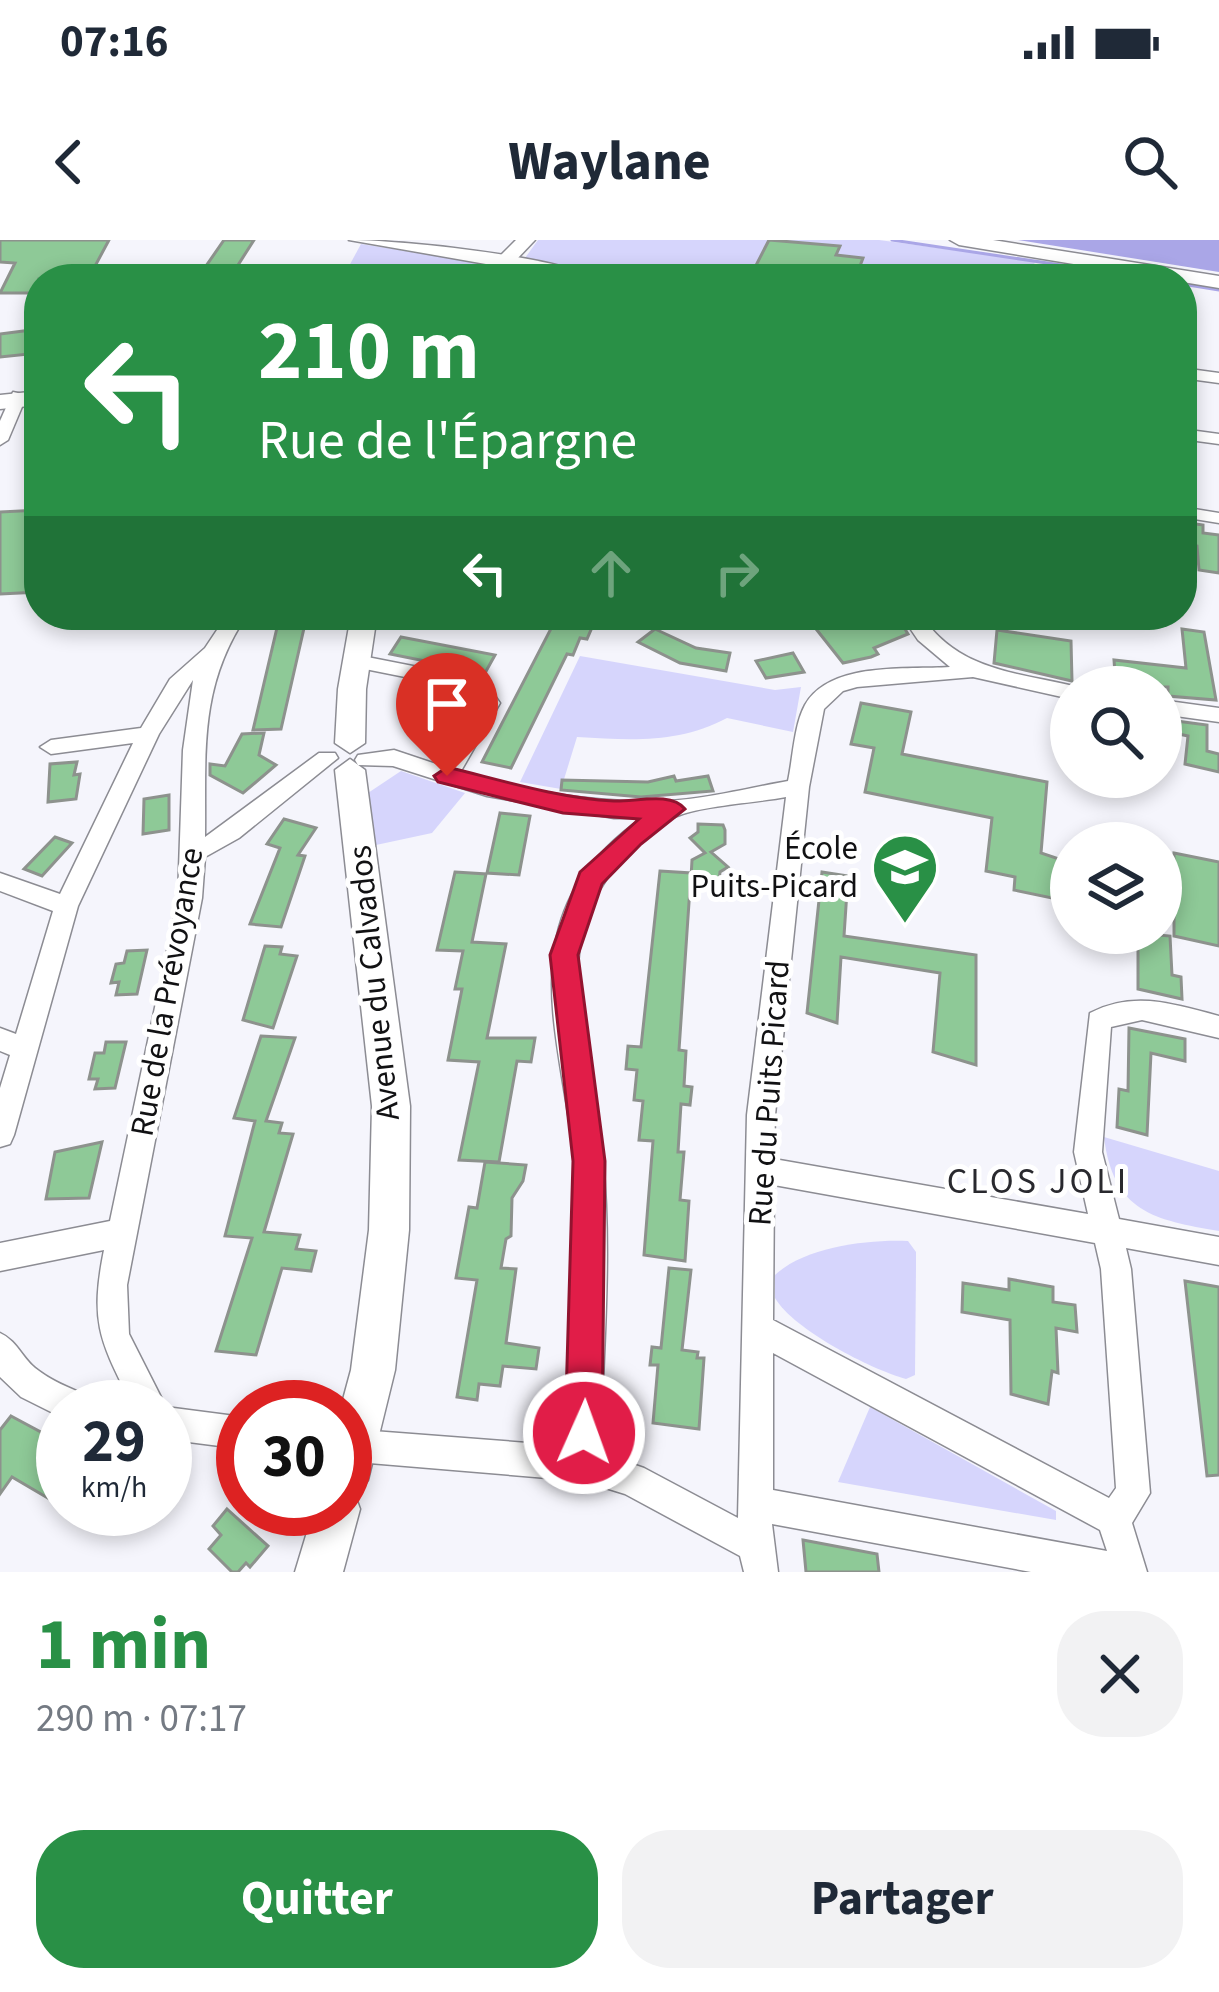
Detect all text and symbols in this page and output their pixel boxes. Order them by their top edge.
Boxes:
text: 07:16 [60,10,169,74]
text: Waylane [508,124,711,201]
icon: back [36,129,102,195]
icon: search [1117,129,1183,195]
text: 210 m [258,292,480,412]
icon: left [60,312,216,468]
text: Rue de l'Épargne [258,403,637,480]
icon: left [452,540,518,606]
icon: ahead [578,540,644,606]
icon: right [704,540,770,606]
pin [396,653,498,776]
map controls [1050,666,1182,954]
button: search [1050,666,1182,798]
icon: arrive [414,671,480,737]
button: layers [1050,822,1182,954]
place label: École Puits-Picard [690,825,858,910]
school or university icon: École Puits-Picard [870,832,940,926]
street label: Avenue du Calvados [336,843,412,1123]
street label: Rue de la Prévoyance [118,844,216,1140]
street label: Rue du Puits Picard [736,959,802,1227]
district label: CLOS JOLI [947,1156,1129,1207]
position arrow [521,1370,647,1496]
speed limit sign: 30 [216,1380,372,1536]
text: 29 [82,1400,146,1485]
text: km/h [81,1466,147,1509]
text: 1 min [36,1594,211,1697]
button: close [1057,1611,1183,1737]
text: 290 m · 07:17 [36,1691,247,1747]
button: Quitter [36,1830,598,1968]
button: Partager [622,1830,1183,1968]

